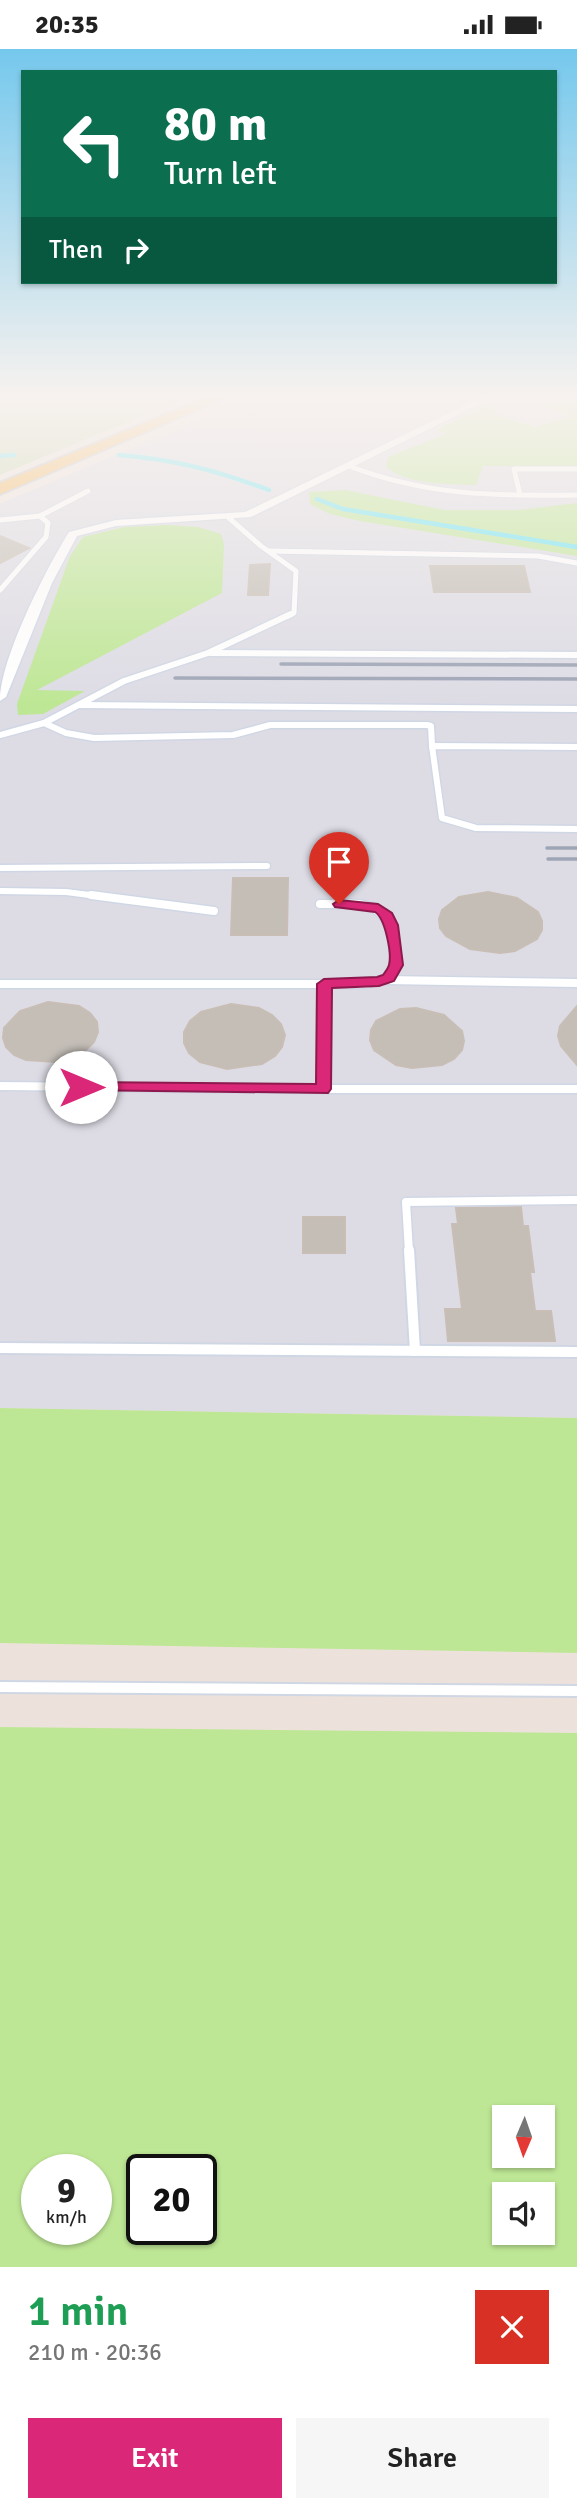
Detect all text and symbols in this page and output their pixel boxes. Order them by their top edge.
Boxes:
text: 20:35 [35,9,99,41]
text: 80 m [164,94,267,154]
icon: left [49,98,140,189]
text: Turn left [164,154,277,193]
icon: right [117,231,155,269]
text: Then [49,234,103,266]
pin [309,832,369,904]
icon: arrive [320,843,358,881]
position arrow [44,1050,118,1124]
north arrow [492,2105,555,2168]
map controls [492,2105,555,2245]
speed limit sign: 20 [126,2154,217,2245]
text: 9 [57,2169,76,2212]
button: sound [492,2182,555,2245]
text: km/h [46,2206,87,2228]
text: 1 min [28,2286,129,2337]
button: close [475,2290,549,2364]
text: 210 m · 20:36 [28,2338,162,2367]
button: Exit [28,2418,282,2498]
button: Share [296,2418,549,2498]

